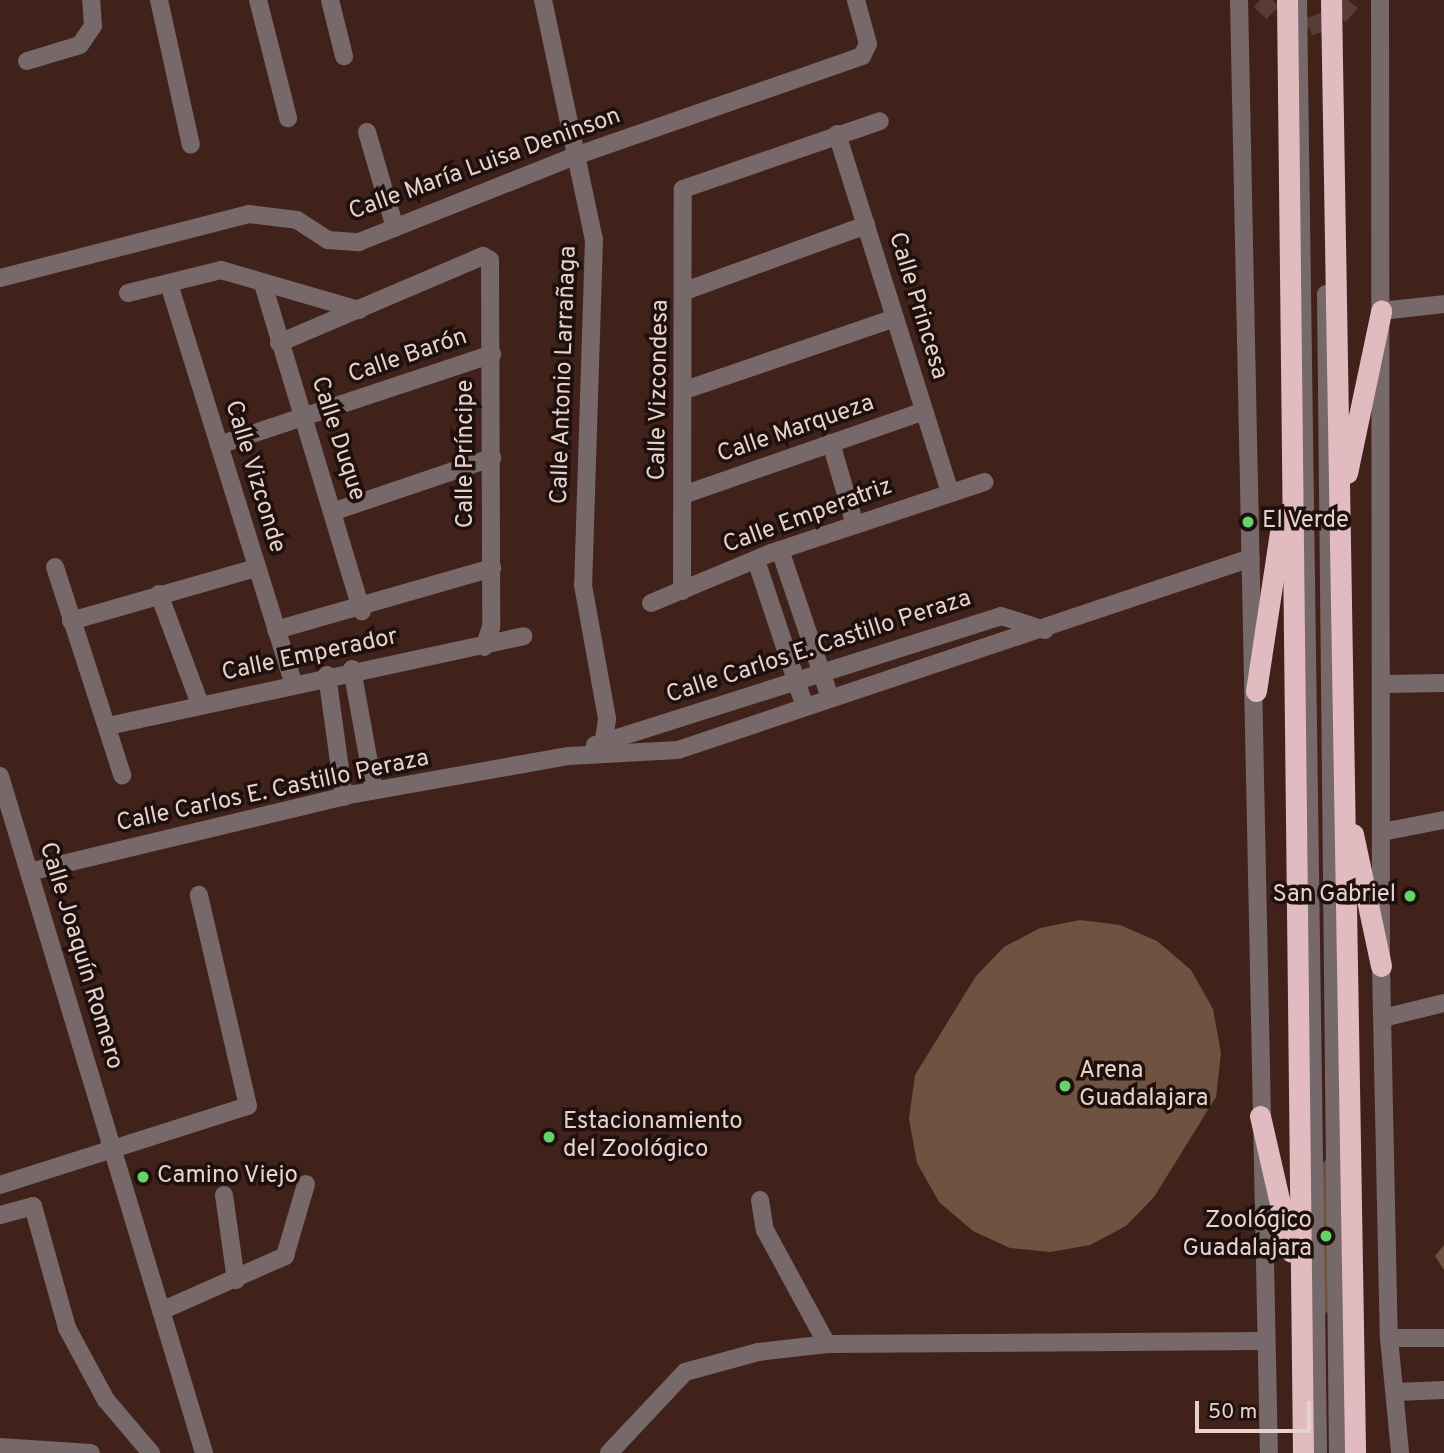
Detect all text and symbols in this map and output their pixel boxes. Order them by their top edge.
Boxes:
street label: Calle María Luisa Deninson [345,102,625,228]
street label: Calle Princesa [881,229,953,383]
street label: Calle Antonio Larrañaga [546,245,584,505]
street label: Calle Vizcondesa [644,299,676,481]
street label: Calle Barón [345,323,471,391]
street label: Calle Duque [303,373,371,505]
street label: Calle Príncipe [453,380,481,528]
street label: Calle Marqueza [714,390,878,470]
street label: Calle Vizconde [217,397,291,557]
street label: Calle Emperatriz [719,473,897,561]
place label: El Verde [1262,508,1350,536]
marker: El Verde [1240,514,1256,530]
street label: Calle Carlos E. Castillo Peraza [663,585,975,711]
street label: Calle Emperador [219,623,401,689]
street label: Calle Carlos E. Castillo Peraza [114,745,432,839]
street label: Calle Joaquín Romero [32,839,128,1073]
place label: San Gabriel [1273,882,1396,910]
marker: San Gabriel [1402,888,1418,904]
place label: Arena Guadalajara [1079,1058,1208,1114]
marker: Arena Guadalajara [1057,1078,1073,1094]
place label: Estacionamiento del Zoológico [563,1109,743,1165]
marker: Estacionamiento del Zoológico [541,1129,557,1145]
place label: Camino Viejo [157,1163,299,1191]
marker: Camino Viejo [135,1169,151,1185]
place label: Zoológico Guadalajara [1183,1208,1312,1264]
marker: Zoológico Guadalajara [1318,1228,1334,1244]
scale bar [1199,1386,1314,1430]
text: 50 m [1208,1399,1257,1426]

